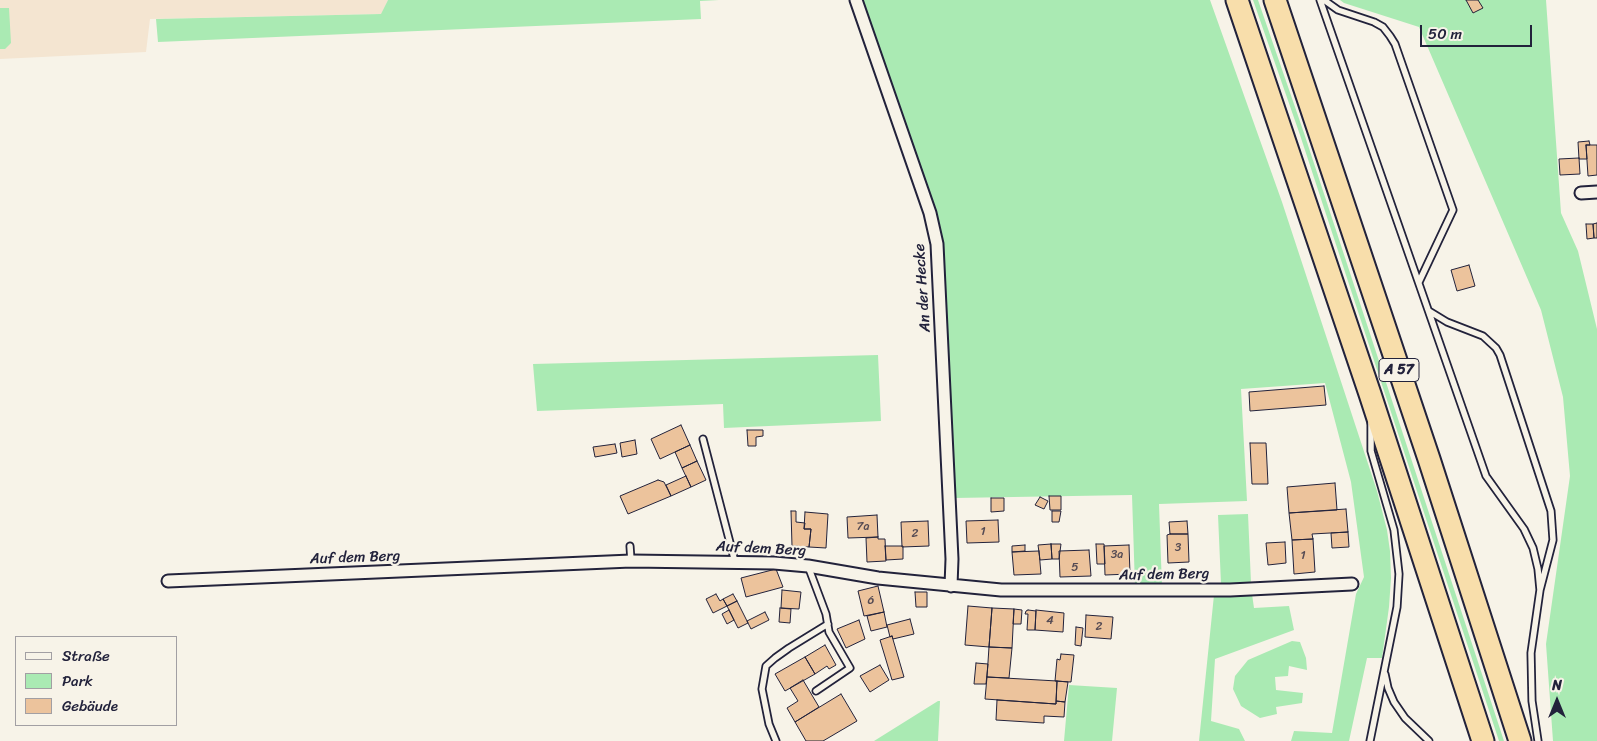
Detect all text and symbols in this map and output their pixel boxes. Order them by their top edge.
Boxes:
scale bar [1422,15,1534,47]
text: 50 m [1428,21,1462,47]
street label: An der Hecke [911,243,935,333]
road number: A 57 [1379,358,1419,382]
house number: 7a [857,520,869,534]
house number: 1 [980,525,986,539]
house number: 2 [912,527,918,541]
street label: Auf dem Berg [715,538,807,560]
house number: 3 [1175,541,1181,555]
street label: Auf dem Berg [310,547,400,569]
house number: 3a [1111,548,1123,562]
house number: 1 [1300,549,1306,563]
house number: 5 [1071,561,1079,575]
street label: Auf dem Berg [1119,565,1209,585]
house number: 6 [868,594,874,608]
house number: 4 [1046,614,1054,628]
house number: 2 [1096,620,1102,634]
legend [15,636,178,726]
text: Straße [62,643,110,669]
text: Park [62,668,93,694]
text: N [1552,673,1562,698]
north arrow [1532,676,1582,726]
text: Gebäude [62,693,118,719]

